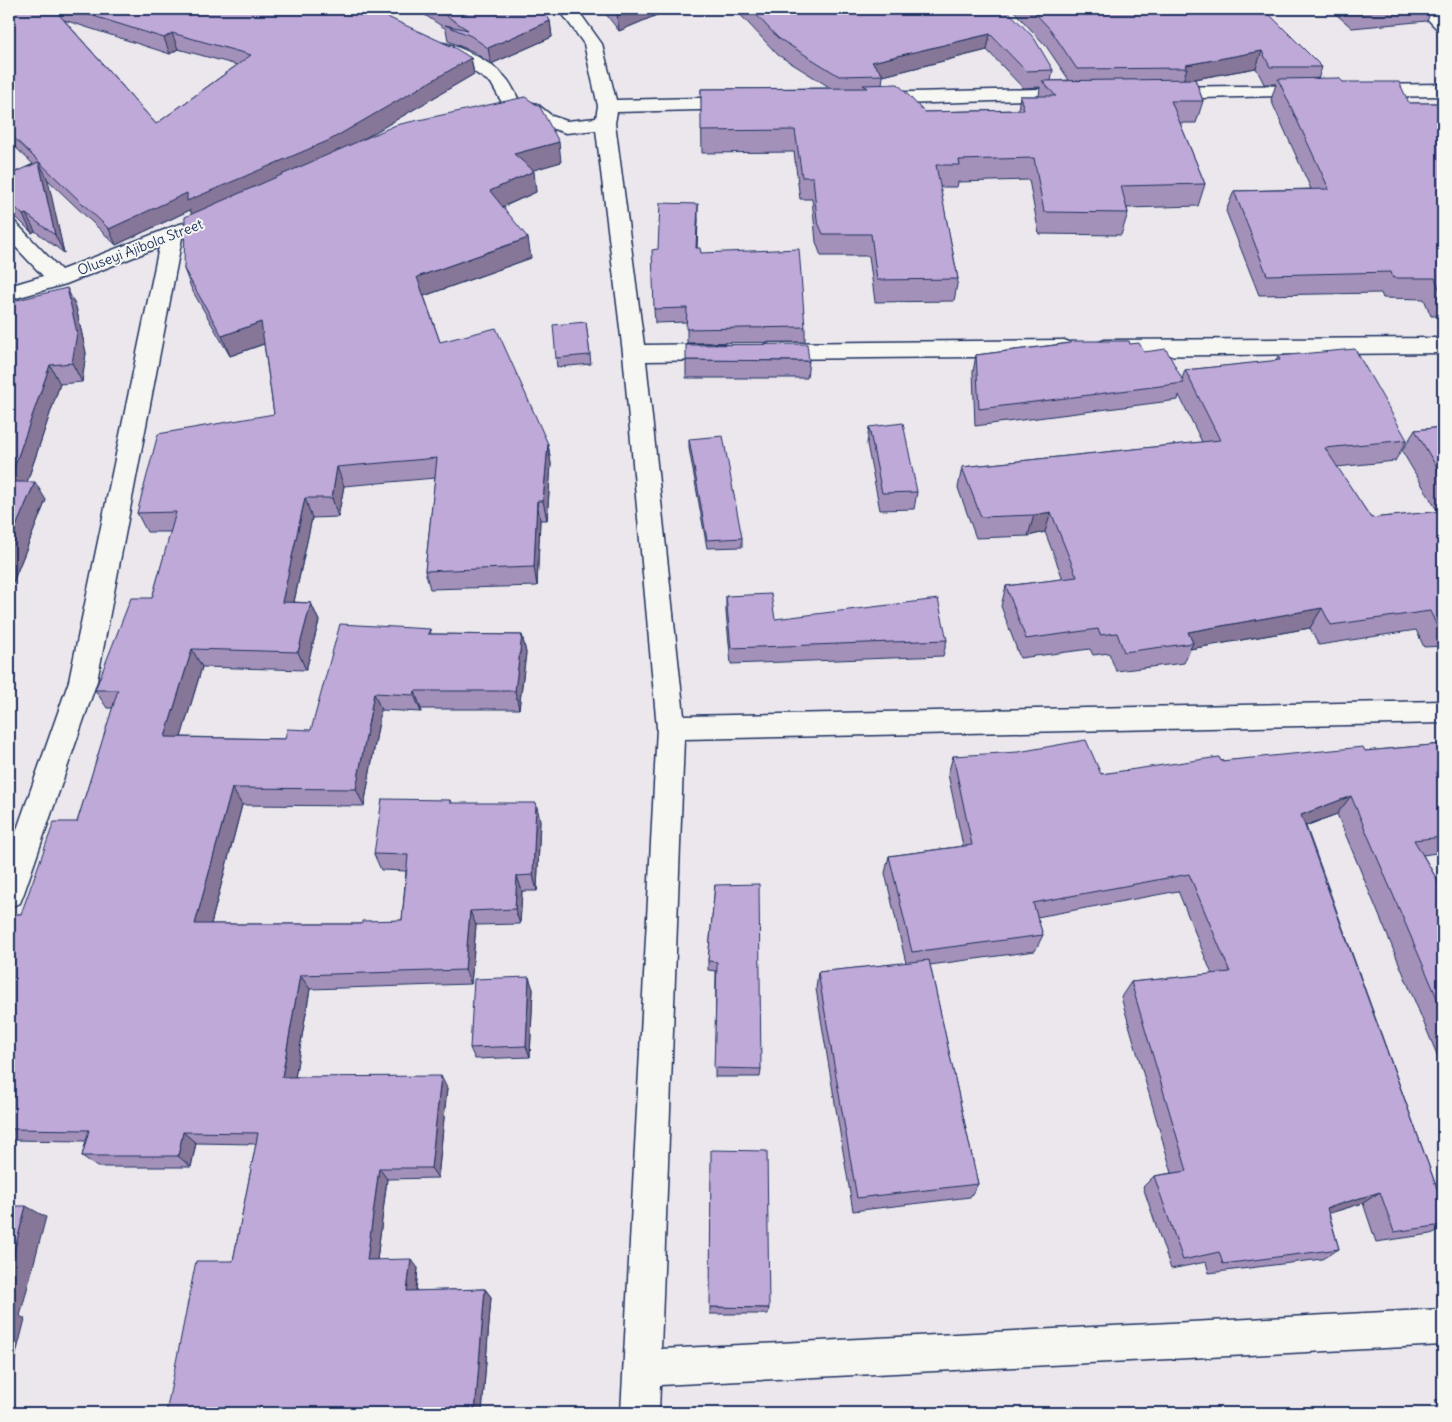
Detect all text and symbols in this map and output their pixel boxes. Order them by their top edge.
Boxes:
street label: Oluseyi Ajibola Street [75,215,206,279]

